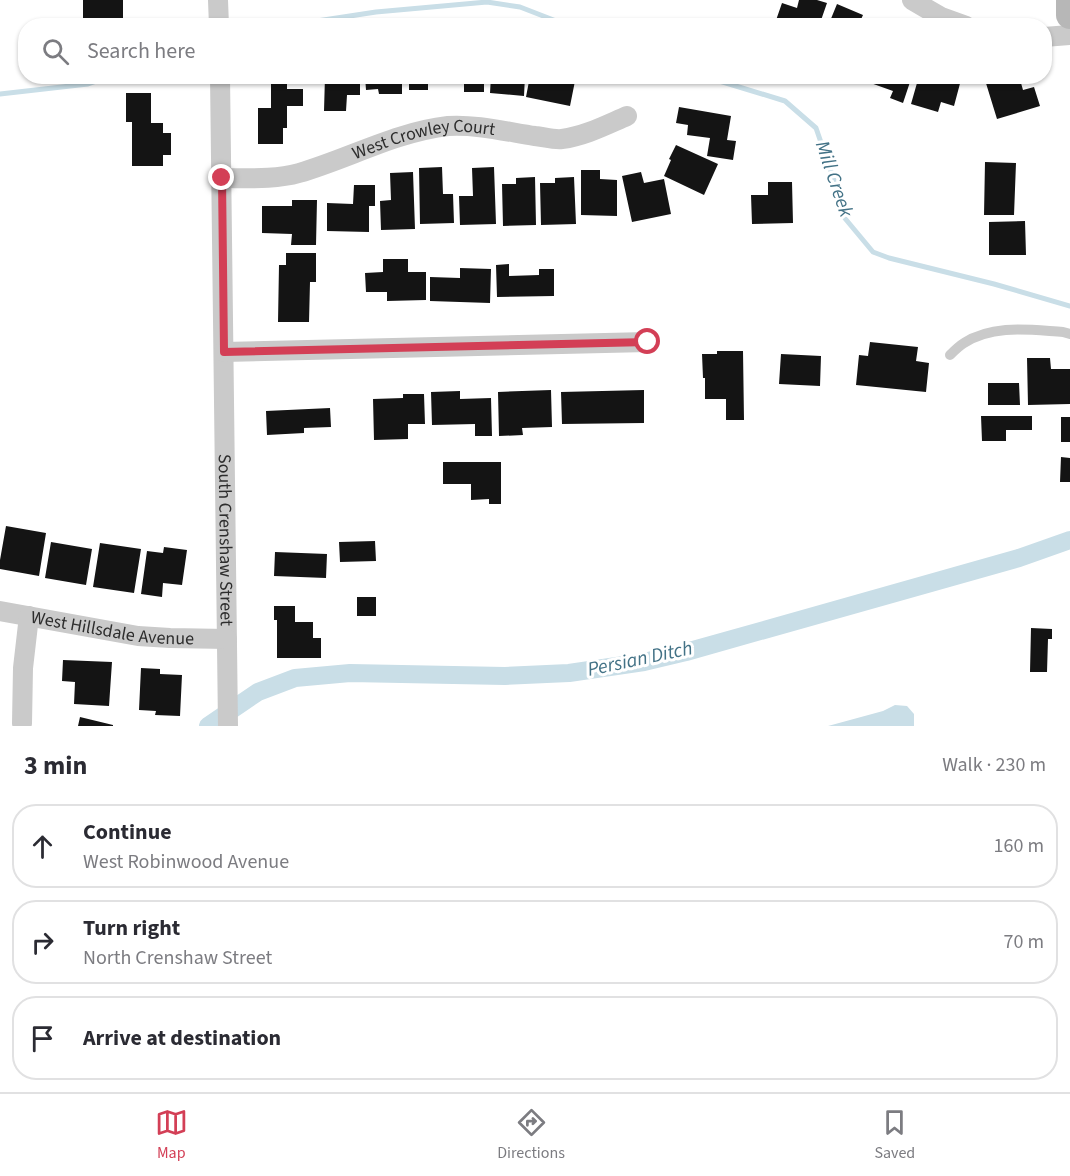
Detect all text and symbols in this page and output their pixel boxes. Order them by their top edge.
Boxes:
search box [18,18,1052,84]
icon: search [39,35,72,68]
text: Search here [87,35,195,67]
street label: West Crowley Court [348,113,497,166]
water label: Mill Creek [808,137,860,221]
route end [208,164,234,190]
route start [634,328,660,354]
street label: South Crenshaw Street [212,454,239,626]
street label: West Hillsdale Avenue [29,604,194,651]
water label: Persian Ditch [585,634,695,684]
text: 3 min [24,747,87,784]
text: Walk · 230 m [942,751,1046,779]
text: Continue [83,816,172,848]
icon: ahead [26,830,59,863]
text: 160 m [994,832,1044,860]
text: West Robinwood Avenue [83,848,289,876]
text: Turn right [83,912,180,944]
icon: right [26,926,59,959]
text: 70 m [1004,928,1044,956]
text: North Crenshaw Street [83,944,272,972]
icon: arrive [26,1022,59,1055]
text: Arrive at destination [83,1022,281,1054]
tab: Map [155,1106,188,1164]
tab: Directions [497,1106,565,1164]
tab: Saved [874,1106,915,1164]

